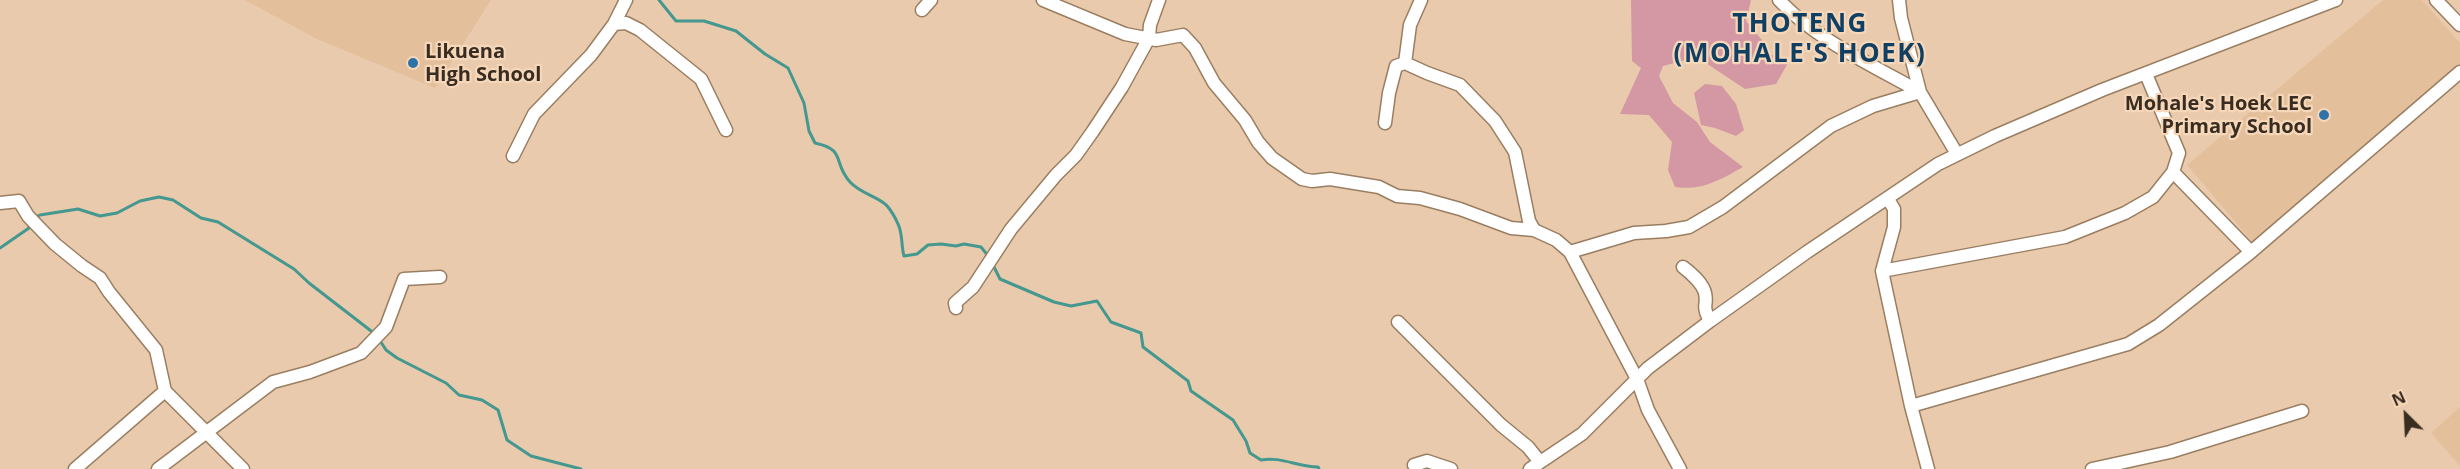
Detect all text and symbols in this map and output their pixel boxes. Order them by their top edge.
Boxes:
district label: THOTENG (MOHALE'S HOEK) [1674,9,1926,70]
place label: Likuena High School [425,40,541,87]
marker: Likuena High School [406,56,420,70]
place label: Mohale's Hoek LEC Primary School [2125,92,2312,139]
marker: Mohale's Hoek LEC Primary School [2317,108,2331,122]
north arrow [2376,385,2436,445]
text: N [2388,386,2409,411]

